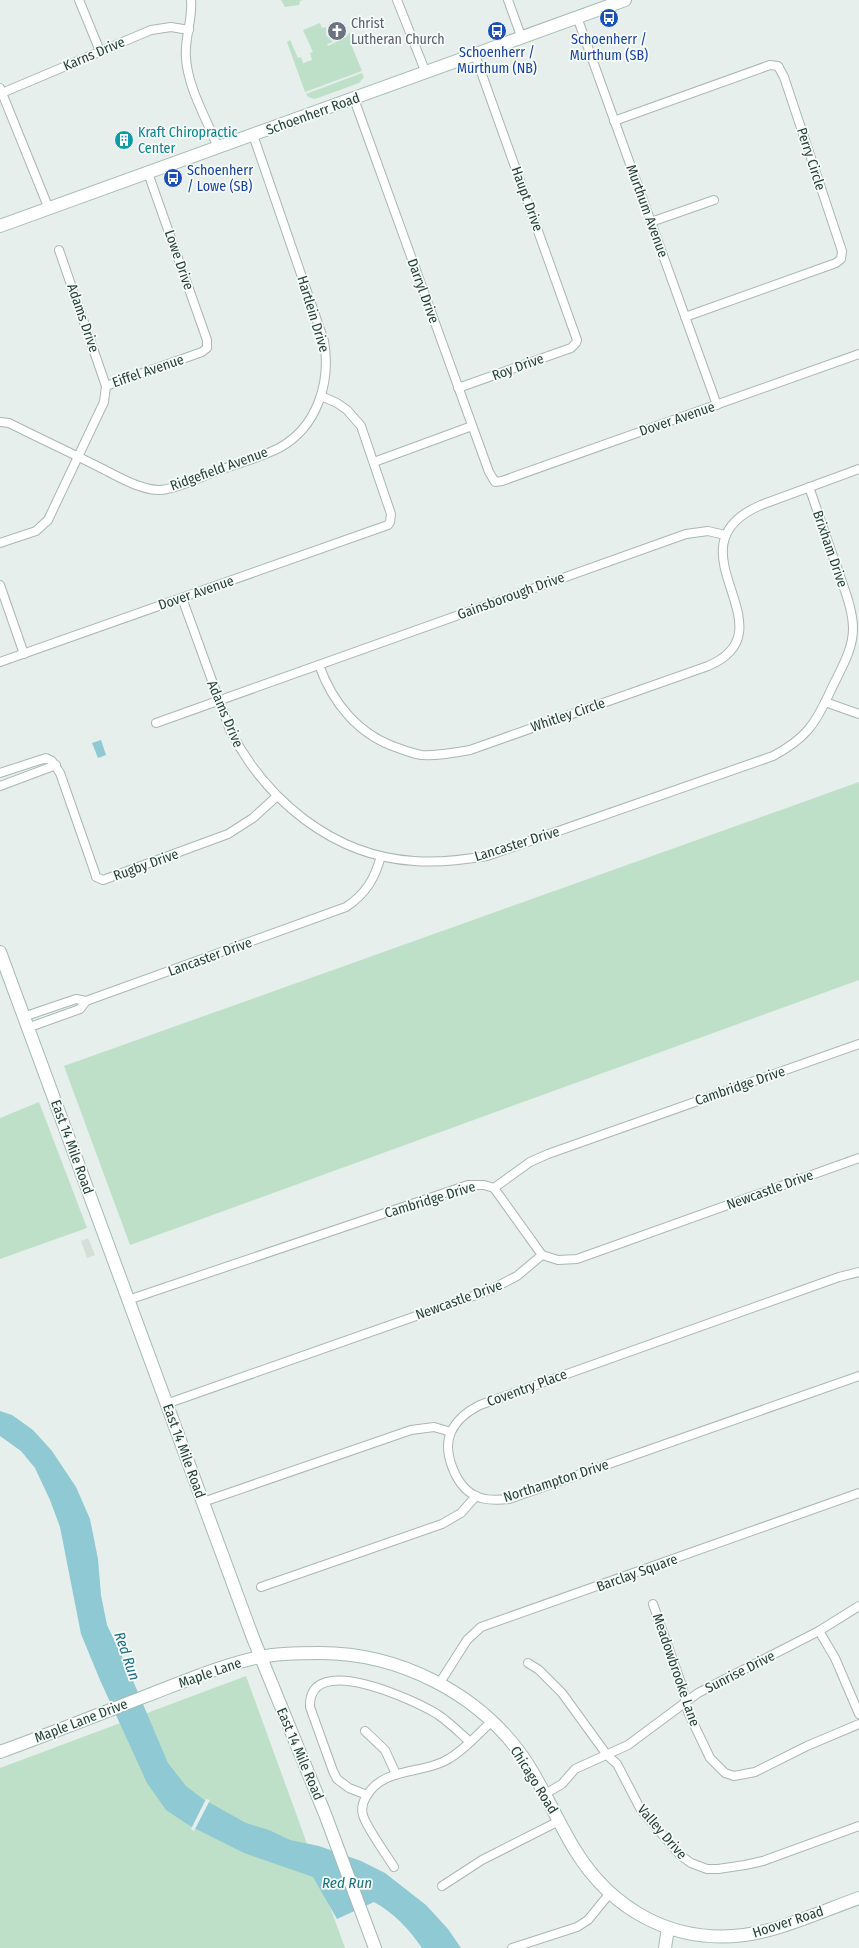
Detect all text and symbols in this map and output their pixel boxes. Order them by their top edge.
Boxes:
bus stop icon: Schoenherr / Murthum (SB) [598,7,620,29]
place label: Christ Lutheran Church [351,15,445,48]
church icon: Christ Lutheran Church [326,20,348,42]
bus stop icon: Schoenherr / Murthum (NB) [486,20,508,42]
place label: Schoenherr / Murthum (SB) [570,31,648,64]
street label: Karns Drive [61,33,127,75]
place label: Schoenherr / Murthum (NB) [457,44,537,77]
street label: Schoenherr Road [264,89,362,139]
place label: Kraft Chiropractic Center [138,124,237,157]
street label: Perry Circle [793,126,829,193]
building icon: Kraft Chiropractic Center [113,129,135,151]
place label: Schoenherr / Lowe (SB) [187,162,253,195]
street label: Murthum Avenue [622,162,672,260]
street label: Haupt Drive [507,164,547,234]
bus stop icon: Schoenherr / Lowe (SB) [162,167,184,189]
street label: Lowe Drive [161,228,197,292]
street label: Darryl Drive [403,256,443,326]
street label: Hartlein Drive [293,274,333,354]
street label: Adams Drive [63,281,103,355]
street label: Roy Drive [490,350,546,384]
street label: Eiffel Avenue [110,351,186,391]
street label: Dover Avenue [637,398,717,440]
street label: Ridgefield Avenue [168,443,270,495]
street label: Brixham Drive [809,508,851,590]
street label: Gainsborough Drive [455,569,567,623]
street label: Dover Avenue [156,572,236,614]
street label: Adams Drive [203,678,247,750]
street label: Whitley Circle [529,694,607,736]
street label: Lancaster Drive [472,823,562,865]
street label: Rugby Drive [111,845,181,885]
street label: Lancaster Drive [166,934,254,980]
street label: Cambridge Drive [693,1063,787,1109]
street label: East 14 Mile Road [47,1098,97,1196]
street label: Newcastle Drive [724,1166,816,1214]
street label: Cambridge Drive [382,1178,478,1222]
street label: Newcastle Drive [413,1276,505,1324]
street label: Coventry Place [485,1366,569,1410]
street label: East 14 Mile Road [159,1402,209,1500]
street label: Northampton Drive [501,1456,611,1506]
street label: Barclay Square [594,1550,680,1595]
street label: Meadowbrooke Lane [649,1611,703,1729]
water label: Red Run [110,1629,144,1683]
street label: Sunrise Drive [702,1647,778,1697]
street label: Maple Lane [176,1654,244,1692]
street label: Maple Lane Drive [32,1695,130,1747]
street label: East 14 Mile Road [273,1705,327,1803]
street label: Chicago Road [507,1743,561,1817]
street label: Valley Drive [634,1801,690,1863]
water label: Red Run [322,1874,372,1892]
street label: Hoover Road [750,1903,826,1941]

